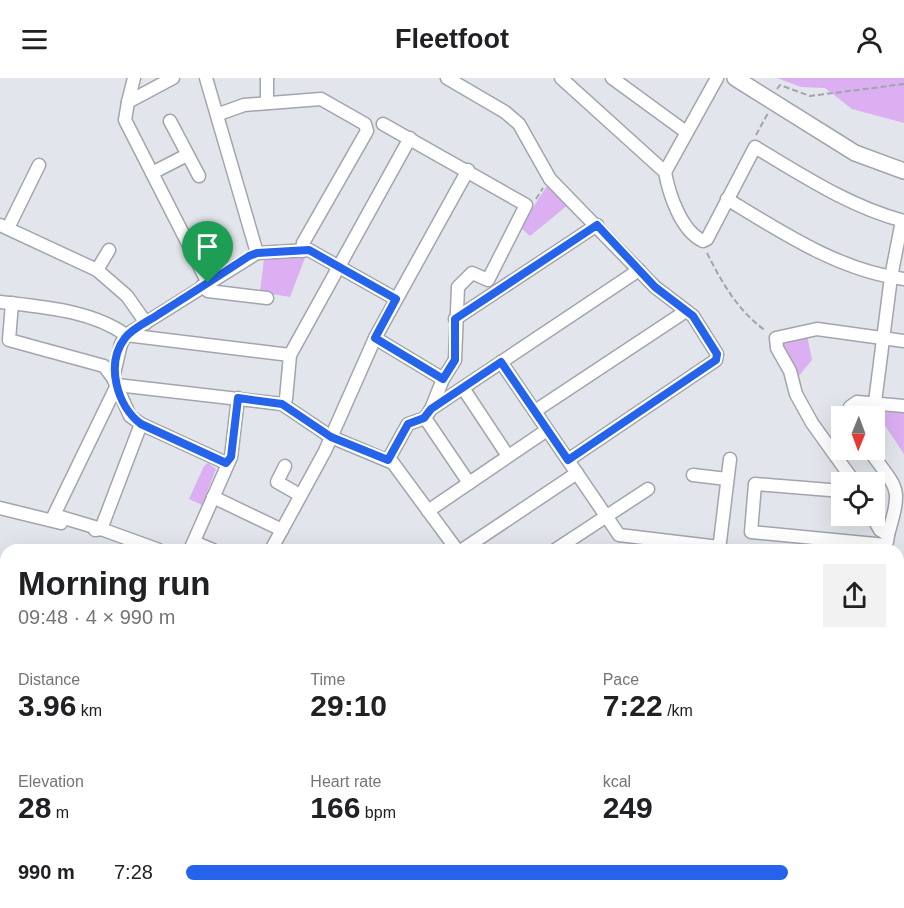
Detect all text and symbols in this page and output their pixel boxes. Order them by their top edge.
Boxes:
icon: menu [18,23,51,56]
icon: person [853,23,886,56]
text: Fleetfoot [395,24,509,54]
pin [182,221,233,283]
icon: arrive [191,230,224,263]
north arrow [831,406,885,460]
map controls [831,406,885,526]
button: locate [831,472,885,526]
button: share [823,564,886,627]
text: Morning run [18,565,210,602]
text: 09:48 · 4 × 990 m [18,606,175,628]
text: Distance [18,671,80,688]
text: Time [310,671,345,688]
text: Pace [603,671,639,688]
text: 3.96 [18,689,76,722]
text: 29:10 [310,689,387,722]
text: 7:22 [603,689,663,722]
text: km [76,702,102,719]
text: /km [663,702,693,719]
text: Elevation [18,773,84,790]
text: Heart rate [310,773,381,790]
text: kcal [603,773,631,790]
text: 28 [18,791,51,824]
text: 166 [310,791,360,824]
text: 249 [603,791,653,824]
text: m [51,804,69,821]
text: bpm [360,804,396,821]
text: 990 m [18,861,75,883]
text: 7:28 [114,861,153,883]

